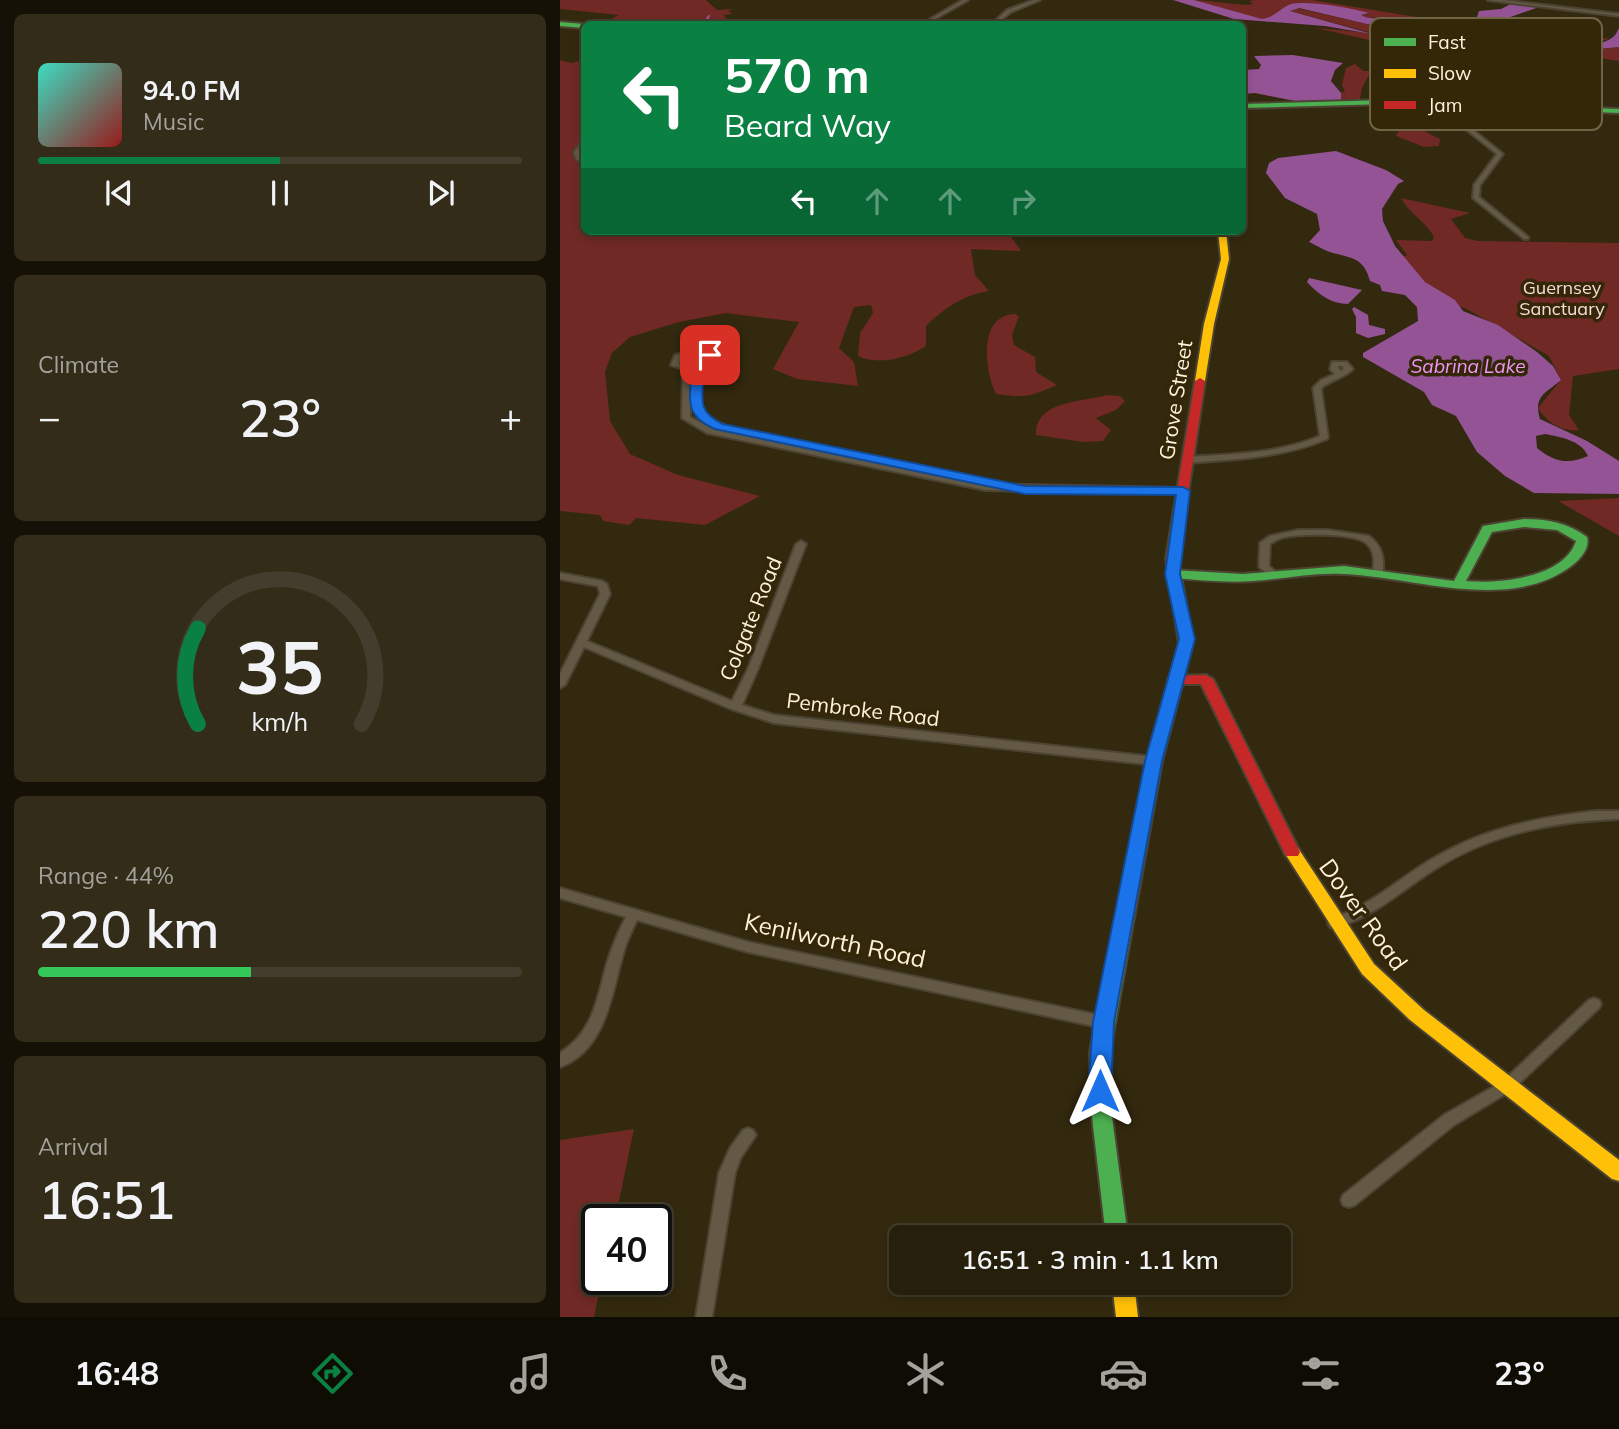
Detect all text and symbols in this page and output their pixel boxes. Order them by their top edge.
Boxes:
legend [1370,18,1602,130]
text: Fast [1428,30,1466,54]
text: 570 m [724,44,870,105]
icon: left [609,49,700,140]
text: Slow [1428,61,1472,85]
text: 94.0 FM [143,74,241,107]
text: Jam [1428,93,1462,117]
text: Beard Way [724,105,891,145]
text: Music [143,107,204,136]
icon: previous [100,174,138,212]
icon: pause [261,174,299,212]
icon: next [422,174,460,212]
icon: left [785,182,823,220]
icon: ahead [858,182,896,220]
icon: ahead [931,182,969,220]
icon: right [1004,182,1042,220]
park label: Guernsey Sanctuary [1519,276,1605,320]
pin [680,325,740,385]
icon: arrive [691,336,729,374]
street label: Grove Street [1153,338,1197,461]
text: Climate [38,350,119,379]
water label: Sabrina Lake [1410,354,1526,378]
text: 23° [239,385,321,450]
text: − [38,393,61,441]
text: + [499,393,522,441]
street label: Colgate Road [713,553,787,684]
text: 35 [236,622,324,713]
street label: Pembroke Road [785,687,941,731]
text: km/h [252,706,308,737]
street label: Dover Road [1313,853,1414,976]
text: Range · 44% [38,861,174,890]
text: 220 km [38,896,219,961]
street label: Kenilworth Road [742,906,929,974]
position arrow [1063,1054,1137,1128]
text: Arrival [38,1132,108,1161]
text: 16:51 [38,1167,175,1232]
speed limit sign: 40 [581,1204,672,1295]
text: 16:51 · 3 min · 1.1 km [961,1243,1219,1276]
icon: directions [308,1349,357,1398]
icon: music [506,1349,555,1398]
icon: phone [703,1349,752,1398]
icon: climate [901,1349,950,1398]
icon: car [1099,1349,1148,1398]
icon: filters [1296,1349,1345,1398]
text: 16:48 [74,1353,159,1393]
text: 23° [1494,1353,1545,1393]

